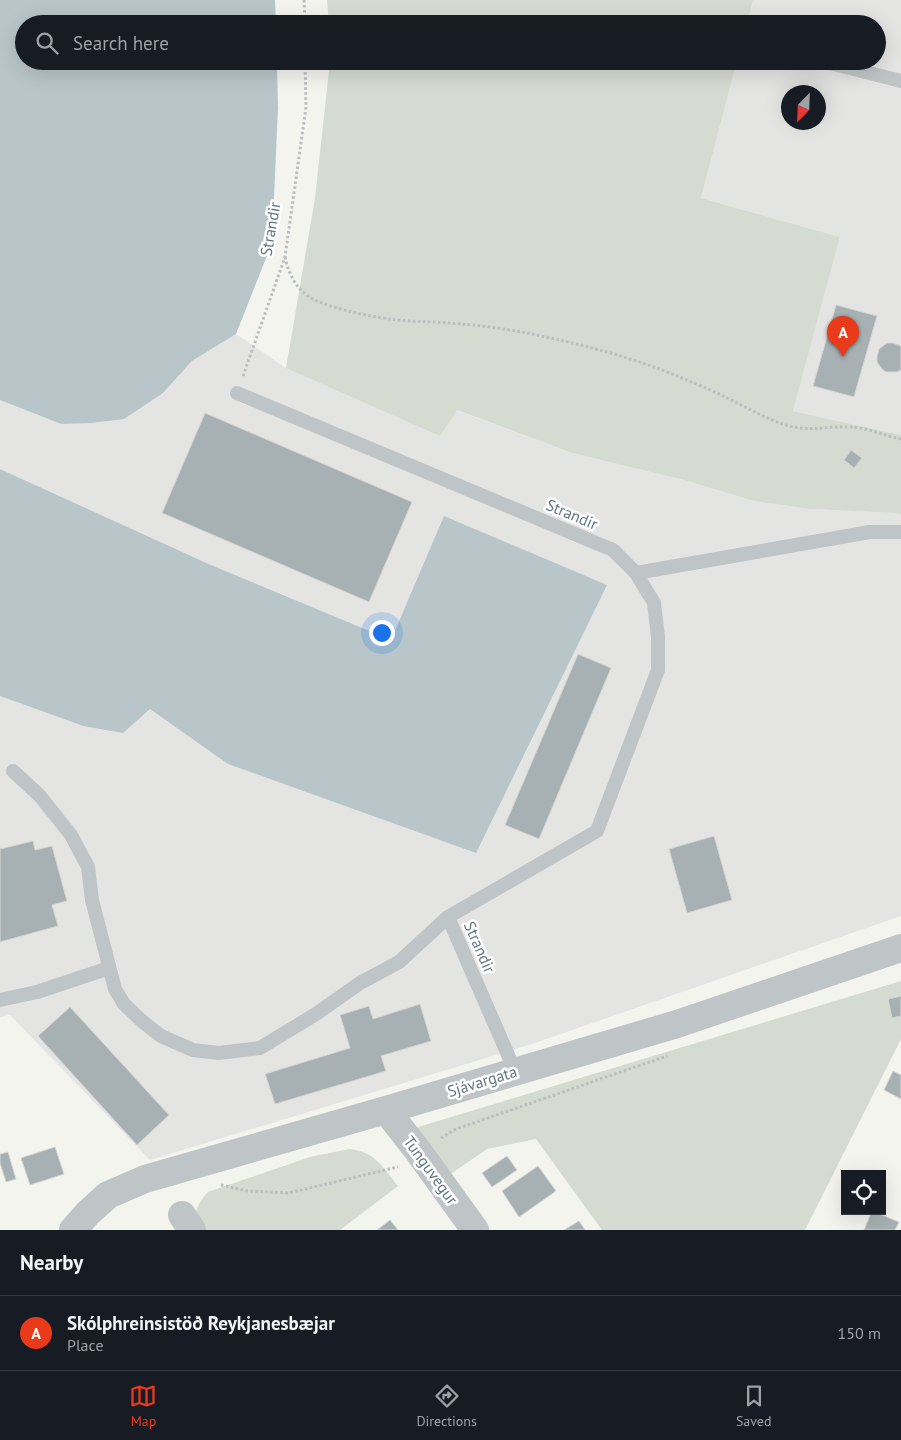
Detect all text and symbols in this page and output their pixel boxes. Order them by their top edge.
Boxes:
search box [15,15,886,70]
icon: search [33,29,61,57]
text: Search here [73,31,169,55]
north arrow [781,85,826,130]
street label: Strandir [255,200,285,258]
pin: A [827,316,859,357]
street label: Strandir [543,494,601,534]
your location [369,620,395,646]
street label: Strandir [460,918,500,976]
street label: Sjávargata [445,1061,519,1101]
street label: Tunguvegur [399,1132,463,1209]
map controls [841,1170,886,1215]
button: locate [841,1170,886,1215]
text: Nearby [20,1249,83,1276]
text: Skólphreinsistöð Reykjanesbæjar [67,1311,335,1335]
text: A [31,1323,41,1343]
text: 150 m [838,1323,881,1343]
text: Place [67,1335,104,1355]
tab: Map [129,1382,157,1430]
tab: Directions [416,1382,477,1430]
tab: Saved [736,1382,772,1430]

